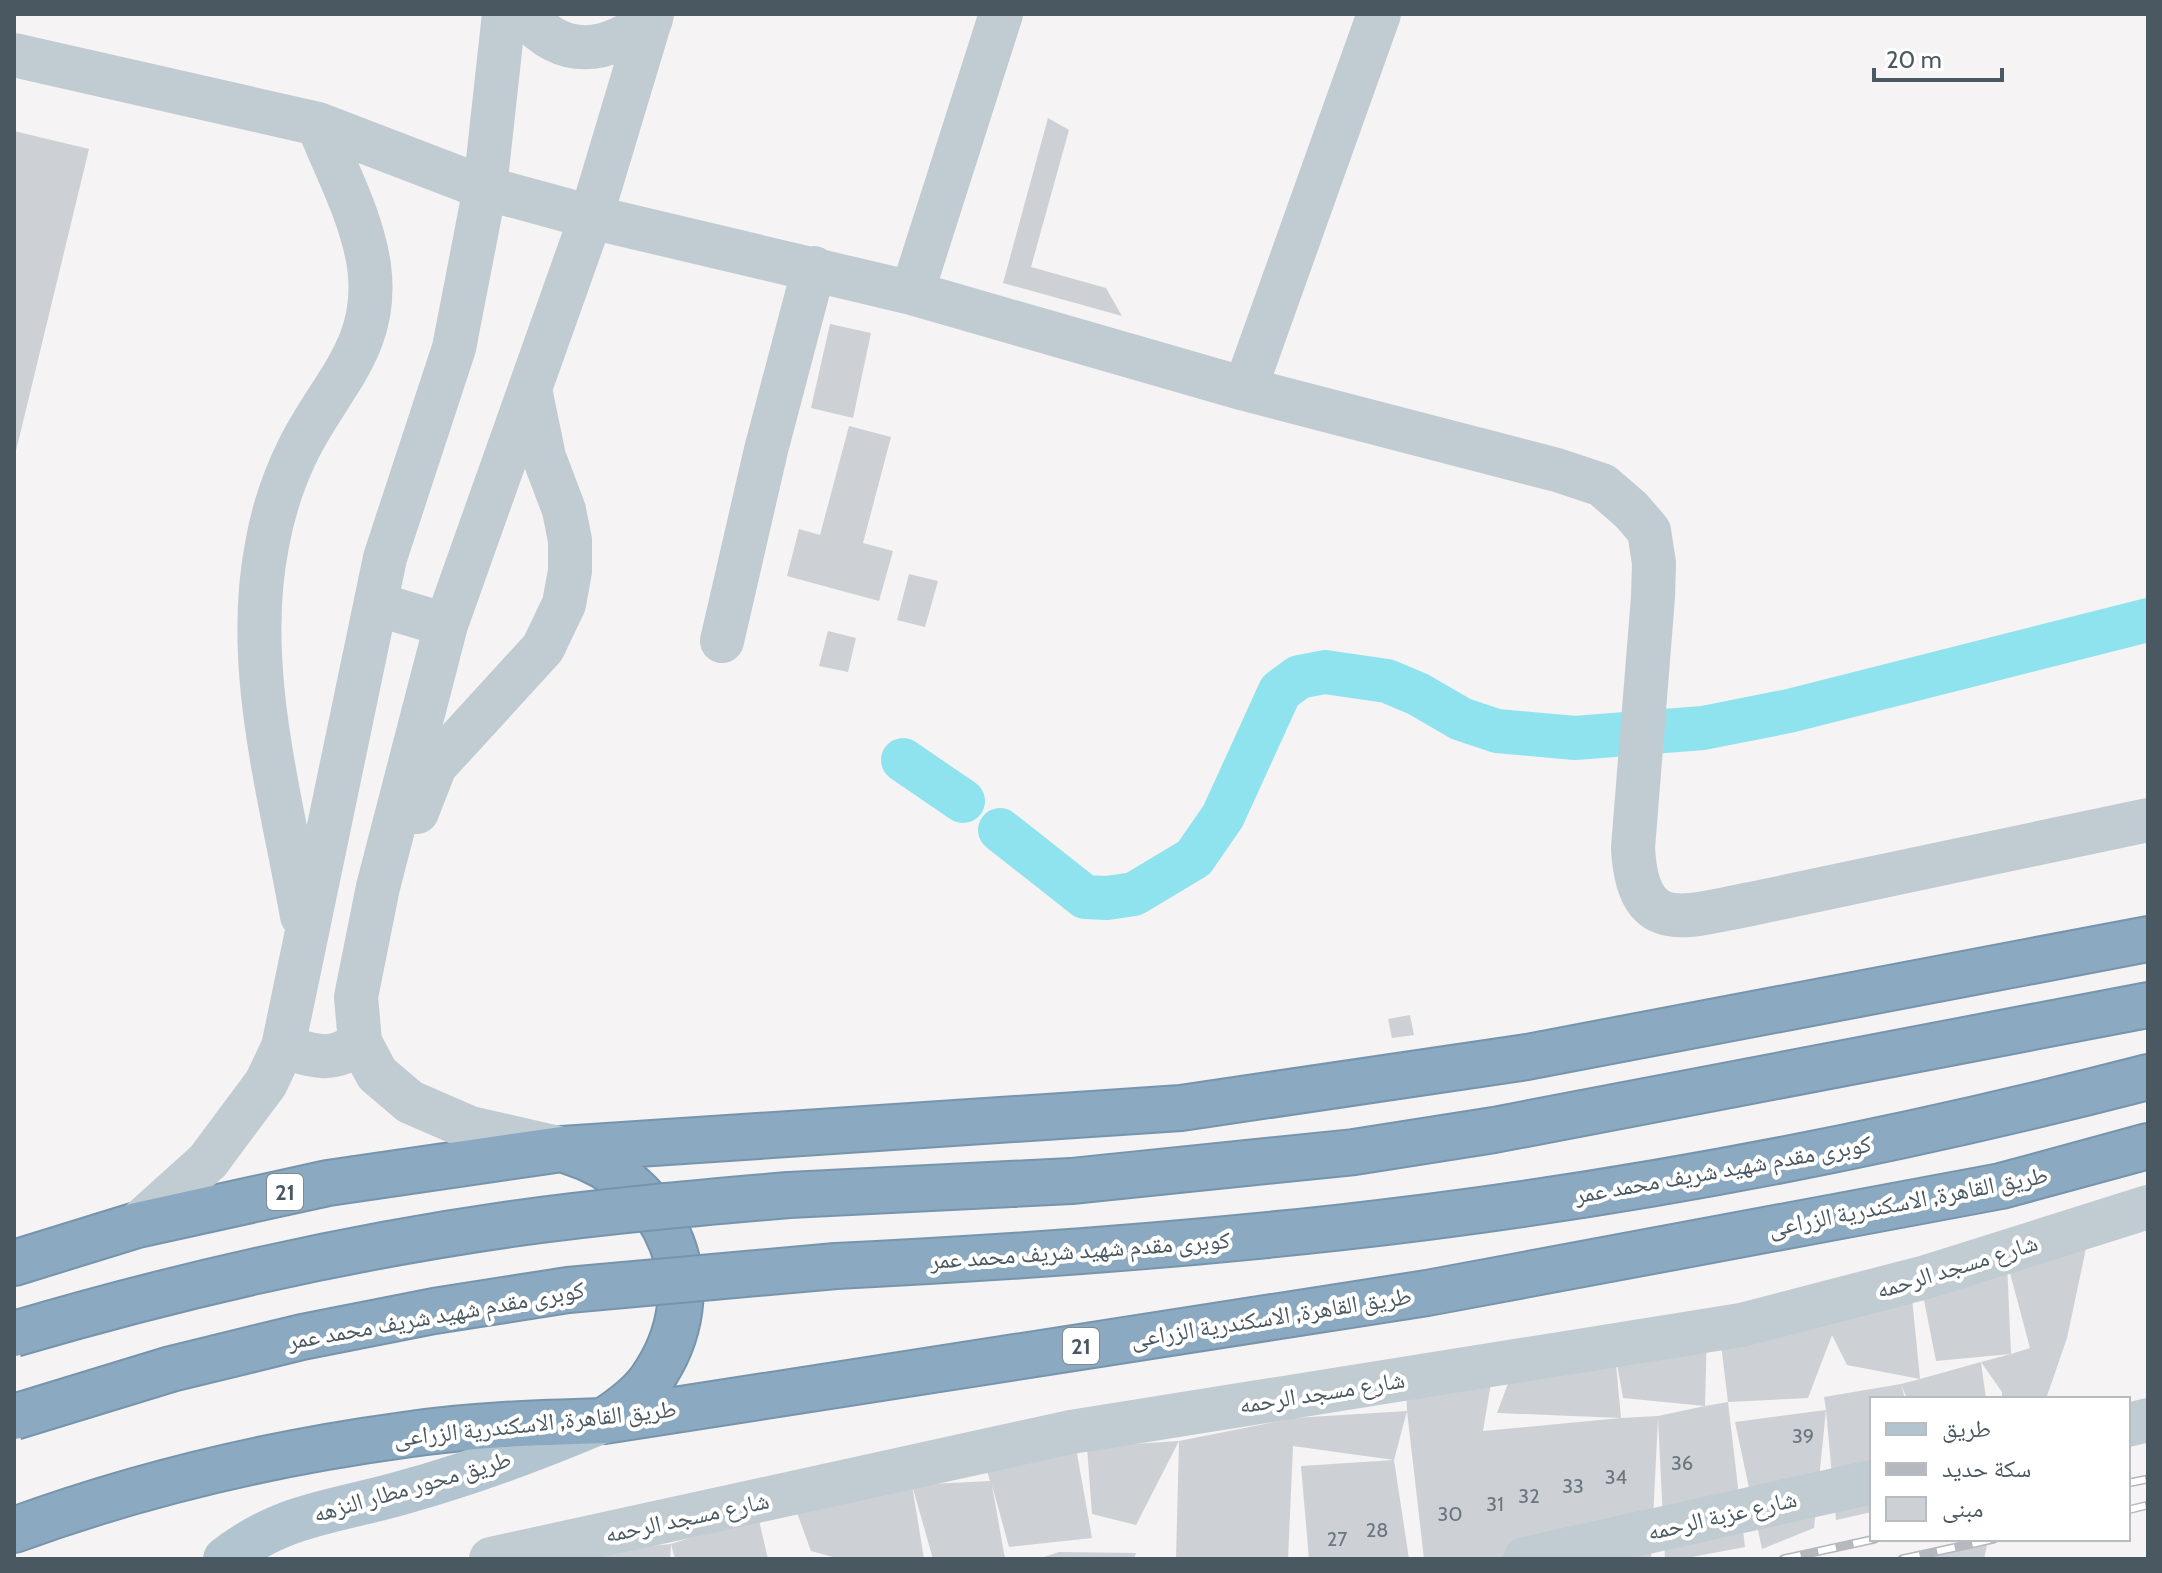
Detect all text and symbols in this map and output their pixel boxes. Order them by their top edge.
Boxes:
scale bar [1874,32,2002,82]
text: 20 m [1886,45,1942,74]
street label: كوبرى مقدم شهيد شريف محمد عمر [1571,1129,1874,1212]
street label: طريق القاهرة, الاسكندرية الزراعى [1766,1160,2050,1242]
road number: 21 [267,1174,303,1210]
street label: كوبرى مقدم شهيد شريف محمد عمر [928,1225,1231,1277]
street label: شارع مسجد الرحمه [1873,1228,2041,1305]
street label: كوبرى مقدم شهيد شريف محمد عمر [284,1275,587,1358]
street label: طريق القاهرة, الاسكندرية الزراعى [1128,1280,1414,1354]
road number: 21 [1063,1328,1099,1364]
street label: شارع مسجد الرحمه [1237,1365,1407,1420]
street label: طريق القاهرة, الاسكندرية الزراعى [392,1394,678,1452]
legend [1870,1397,2130,1541]
text: طريق [1942,1414,1991,1443]
house number: 39 [1792,1424,1814,1448]
street label: طريق محور مطار النزهه [310,1444,514,1528]
house number: 36 [1671,1451,1693,1475]
text: سكة حديد [1942,1454,2031,1483]
house number: 34 [1605,1465,1628,1489]
house number: 33 [1562,1474,1584,1498]
house number: 32 [1518,1484,1540,1508]
street label: شارع عزبة الرحمه [1645,1484,1800,1547]
street label: شارع مسجد الرحمه [602,1485,772,1550]
house number: 31 [1486,1492,1504,1516]
text: مبنى [1942,1494,1983,1523]
house number: 30 [1438,1502,1462,1526]
house number: 28 [1366,1518,1388,1542]
house number: 27 [1327,1527,1347,1551]

